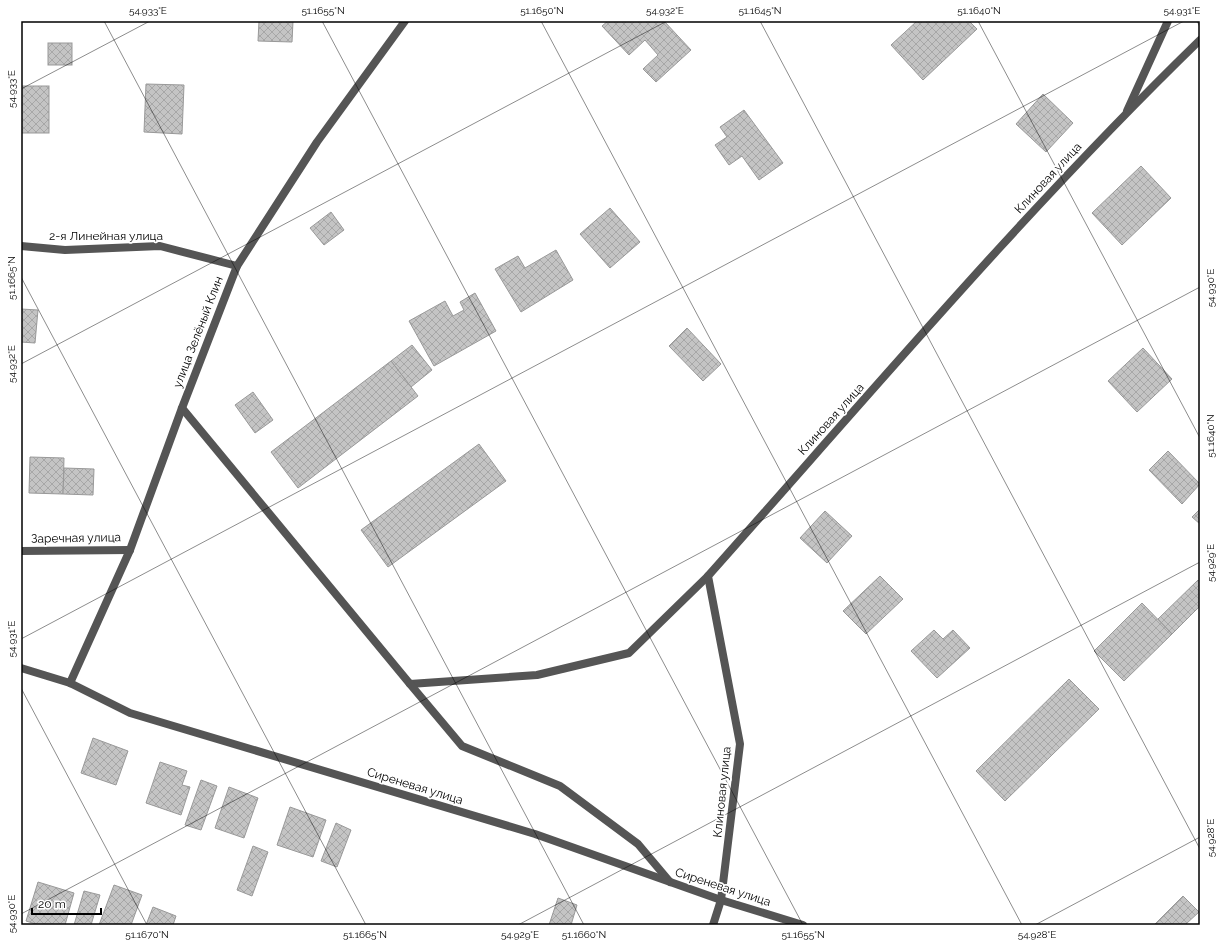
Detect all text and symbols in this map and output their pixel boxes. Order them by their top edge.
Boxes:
text: 54.933°E [129,5,167,16]
text: 51.1655°N [301,5,345,16]
text: 51.1650°N [520,5,564,16]
text: 54.932°E [646,5,684,16]
text: 51.1645°N [738,5,782,16]
text: 51.1640°N [957,5,1001,16]
text: 54.931°E [1164,5,1200,16]
text: 54.933°E [6,70,17,108]
street label: Клиновая улица [1012,140,1084,216]
street label: 2-я Линейная улица [49,229,163,243]
text: 51.1665°N [6,256,17,300]
text: 54.930°E [1205,269,1216,307]
street label: улица Зелёный Клин [170,274,226,390]
text: 54.932°E [6,345,17,383]
street label: Клиновая улица [795,380,867,458]
text: 51.1640°N [1205,414,1216,458]
street label: Заречная улица [31,530,121,546]
text: 54.929°E [1205,544,1216,582]
text: 54.931°E [6,621,17,657]
street label: Клиновая улица [710,746,734,838]
street label: Сиреневая улица [365,765,465,807]
text: 54.928°E [1205,819,1216,857]
street label: Сиреневая улица [673,865,773,909]
scale bar [32,890,101,916]
text: 54.930°E [6,895,17,933]
text: 20 m [38,897,66,911]
text: 51.1670°N [125,929,169,940]
text: 51.1665°N [343,929,387,940]
text: 54.929°E [501,929,539,940]
text: 51.1660°N [562,929,606,940]
text: 51.1655°N [781,929,825,940]
text: 54.928°E [1018,929,1056,940]

